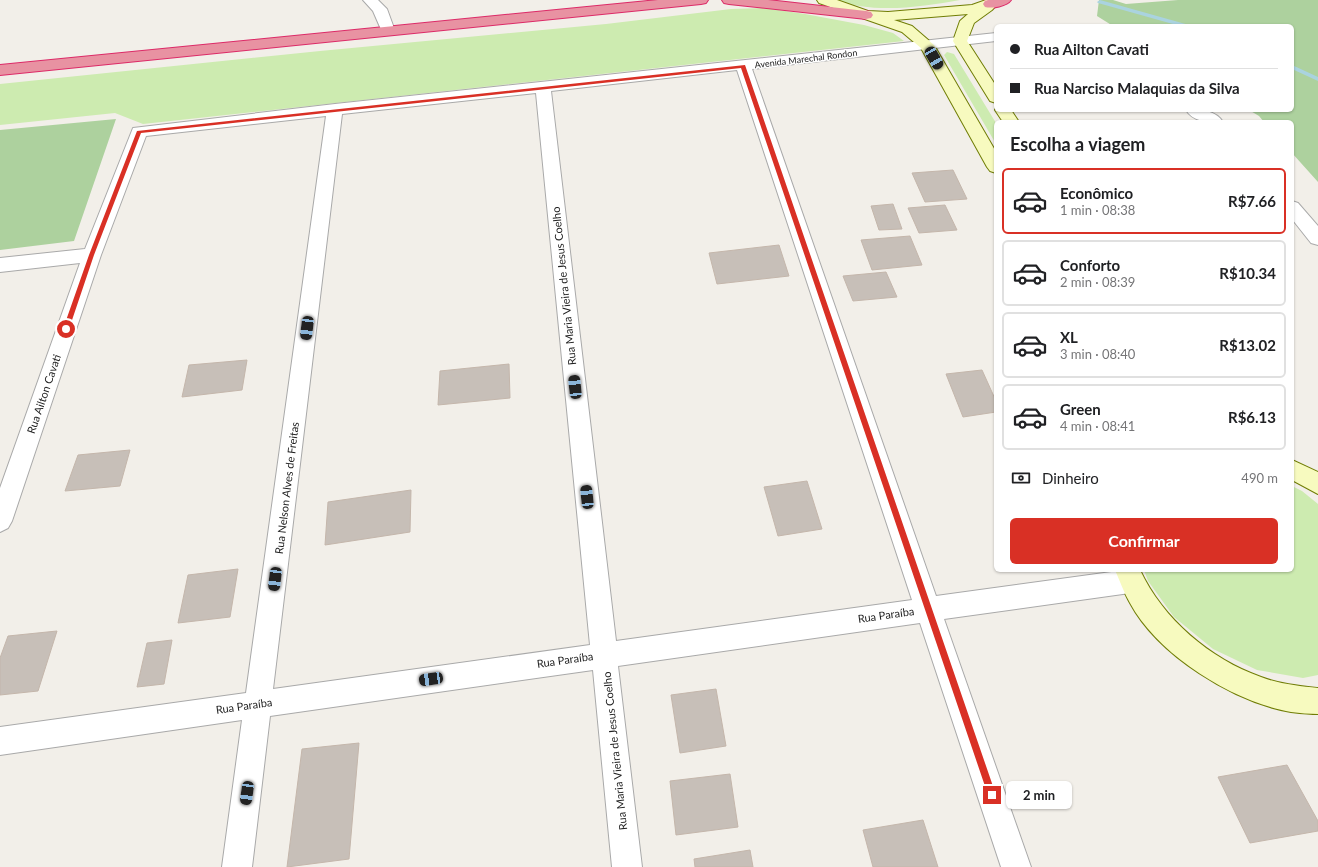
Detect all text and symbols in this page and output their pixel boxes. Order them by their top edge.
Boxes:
text: Rua Ailton Cavati [1034,40,1149,58]
car [923,45,945,71]
street label: Avenida Marechal Rondon [754,47,858,70]
text: Rua Narciso Malaquias da Silva [1034,79,1240,97]
text: Escolha a viagem [1010,133,1145,155]
icon: car [1012,183,1048,219]
text: Econômico [1060,184,1133,202]
text: R$7.66 [1228,192,1276,210]
text: 1 min · 08:38 [1060,202,1135,218]
street label: Rua Maria Vieira de Jesus Coelho [549,206,578,366]
icon: car [1012,255,1048,291]
text: Conforto [1060,256,1120,274]
text: R$10.34 [1219,264,1276,282]
text: 2 min · 08:39 [1060,274,1135,290]
car [300,315,314,341]
route start [57,320,75,338]
icon: car [1012,327,1048,363]
text: XL [1060,328,1078,346]
text: R$13.02 [1219,336,1276,354]
text: 3 min · 08:40 [1060,346,1135,362]
street label: Rua Ailton Cavati [24,352,63,435]
car [568,374,582,400]
icon: car [1012,399,1048,435]
text: Green [1060,400,1101,418]
text: R$6.13 [1228,408,1276,426]
text: 4 min · 08:41 [1060,418,1135,434]
street label: Rua Nelson Alves de Freitas [272,421,301,555]
icon: cash [1010,467,1032,489]
text: Dinheiro [1042,469,1099,487]
text: 490 m [1241,470,1278,486]
car [580,484,594,510]
button: Confirmar [1010,518,1278,564]
car [268,566,282,592]
street label: Rua Paraíba [857,604,915,625]
street label: Rua Paraíba [536,649,594,670]
car [418,671,444,687]
street label: Rua Maria Vieira de Jesus Coelho [600,671,629,831]
street label: Rua Paraíba [215,695,273,716]
car [239,780,255,806]
callout: 2 min [1006,781,1072,809]
route end [983,786,1001,804]
text: 2 min [1023,787,1055,803]

